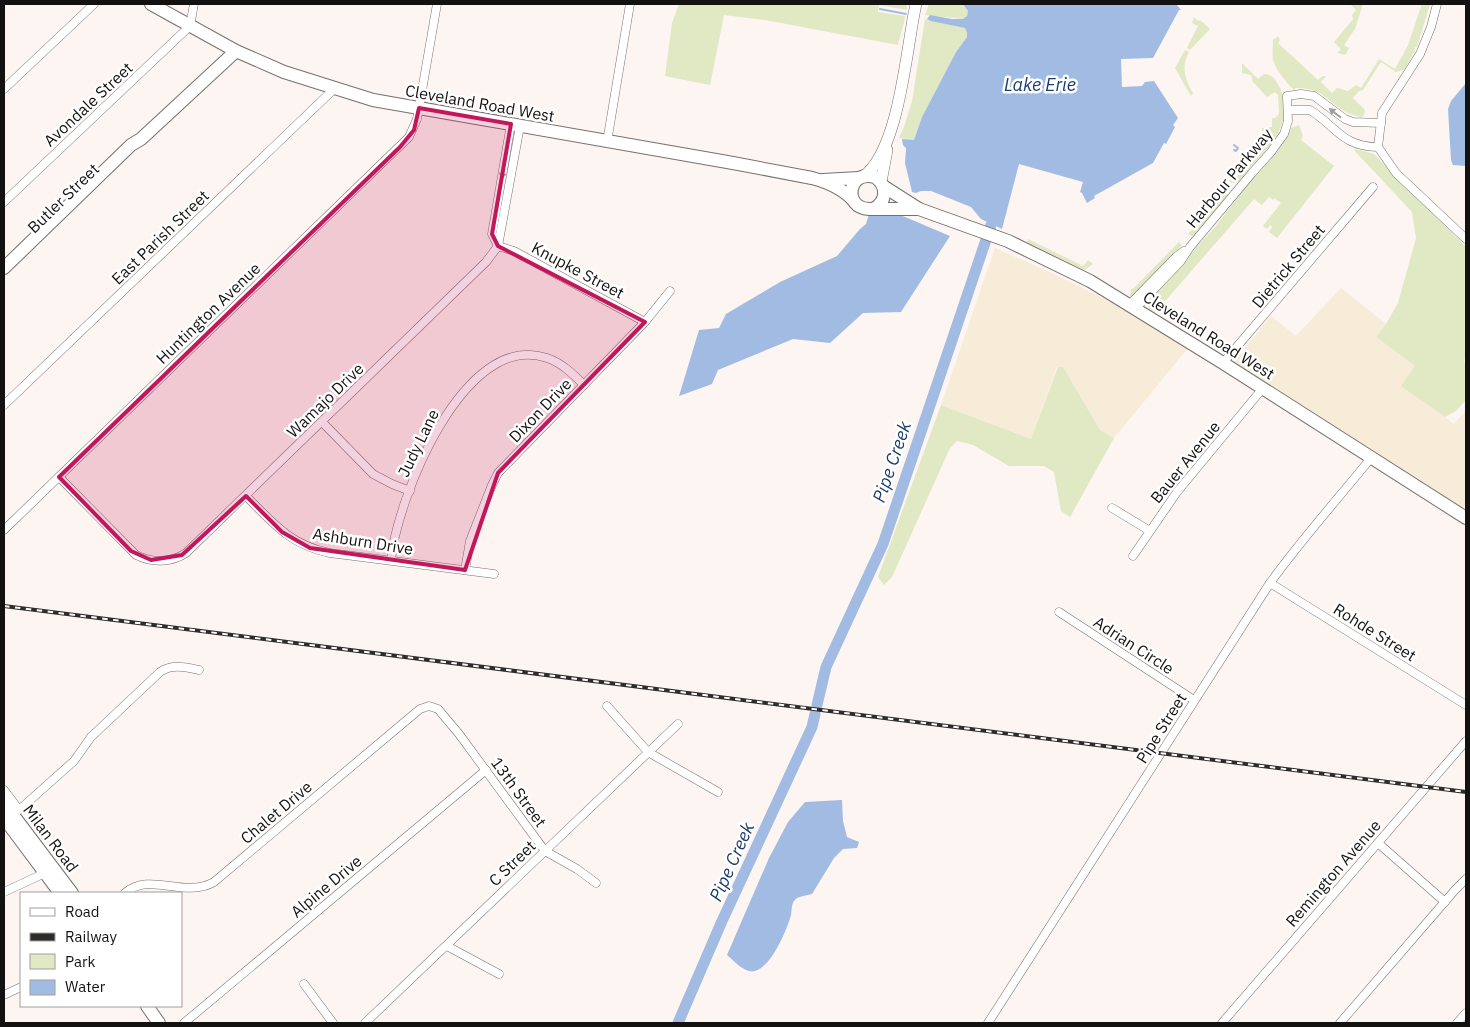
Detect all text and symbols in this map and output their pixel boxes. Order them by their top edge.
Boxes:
street label: Avondale Street [39,58,137,150]
water label: Lake Erie [1004,73,1076,96]
street label: Cleveland Road West [404,80,556,126]
one-way arrow [1329,107,1342,118]
street label: Harbour Parkway [1182,124,1276,232]
street label: Butler Street [23,159,103,237]
one-way arrow [498,165,506,181]
street label: East Parish Street [107,186,213,288]
street label: Dietrick Street [1247,220,1329,312]
street label: Knupke Street [528,237,628,303]
street label: Huntington Avenue [152,258,265,368]
street label: Cleveland Road West [1140,286,1278,384]
street label: Wamajo Drive [282,358,368,442]
street label: Dixon Drive [504,374,576,446]
street label: Judy Lane [393,406,443,480]
street label: Bauer Avenue [1146,417,1224,507]
water label: Pipe Creek [867,418,916,505]
street label: Ashburn Drive [311,523,415,559]
street label: Rohde Street [1330,599,1420,665]
street label: Adrian Circle [1090,612,1178,678]
street label: Pipe Street [1131,689,1191,767]
street label: 13th Street [487,753,551,831]
street label: Chalet Drive [236,776,316,848]
street label: Milan Road [19,800,83,876]
street label: Remington Avenue [1281,815,1385,931]
water label: Pipe Creek [704,818,759,905]
street label: C Street [484,836,540,890]
street label: Alpine Drive [286,850,366,922]
legend [20,892,182,1007]
text: Road [65,902,100,921]
text: Railway [65,927,118,946]
text: Park [65,952,95,971]
text: Water [65,977,106,996]

